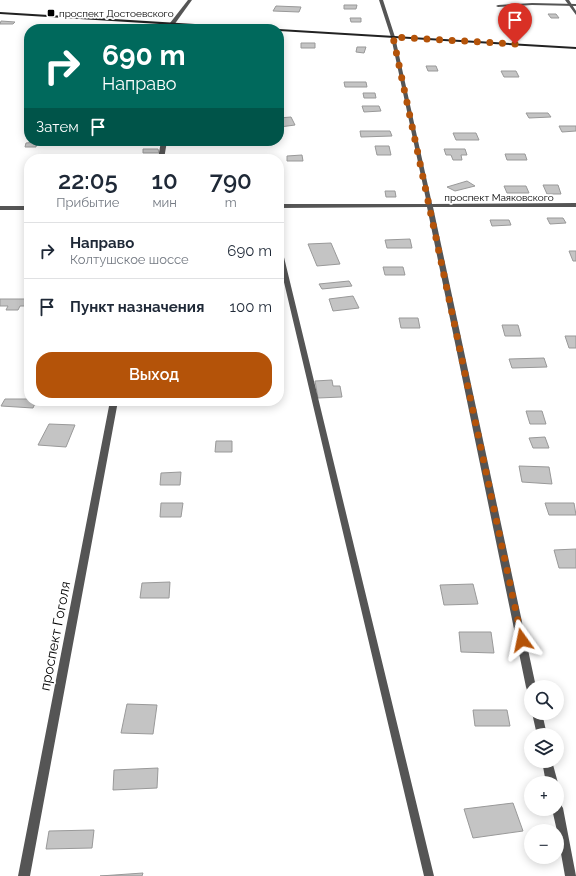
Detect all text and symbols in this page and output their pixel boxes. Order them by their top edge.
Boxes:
pin [498,3,532,44]
marker: проспект Достоевского [46,8,56,18]
place label: проспект Достоевского [59,8,174,19]
icon: arrive [504,9,526,31]
text: 690 m [102,39,185,72]
icon: right [36,40,88,92]
text: Направо [102,73,176,94]
icon: arrive [87,116,109,138]
text: Затем [36,118,79,136]
text: 22:05 [58,166,118,195]
text: 10 [152,166,178,195]
text: 790 [210,166,252,195]
street label: проспект Маяковского [444,192,554,203]
text: Прибытие [56,195,119,210]
text: мин [152,195,177,210]
text: m [225,195,237,210]
text: Направо [70,234,134,252]
icon: right [36,240,58,262]
text: 690 m [227,242,272,260]
text: Колтушское шоссе [70,252,189,267]
icon: arrive [36,296,58,318]
text: Пункт назначения [70,298,204,316]
text: 100 m [230,298,272,316]
button: Выход [36,352,272,398]
street label: проспект Гоголя [37,580,73,692]
position arrow [501,619,543,661]
map controls [524,680,564,864]
button: search [524,680,564,720]
button: layers [524,728,564,768]
button: + [524,776,564,816]
button: − [524,824,564,864]

